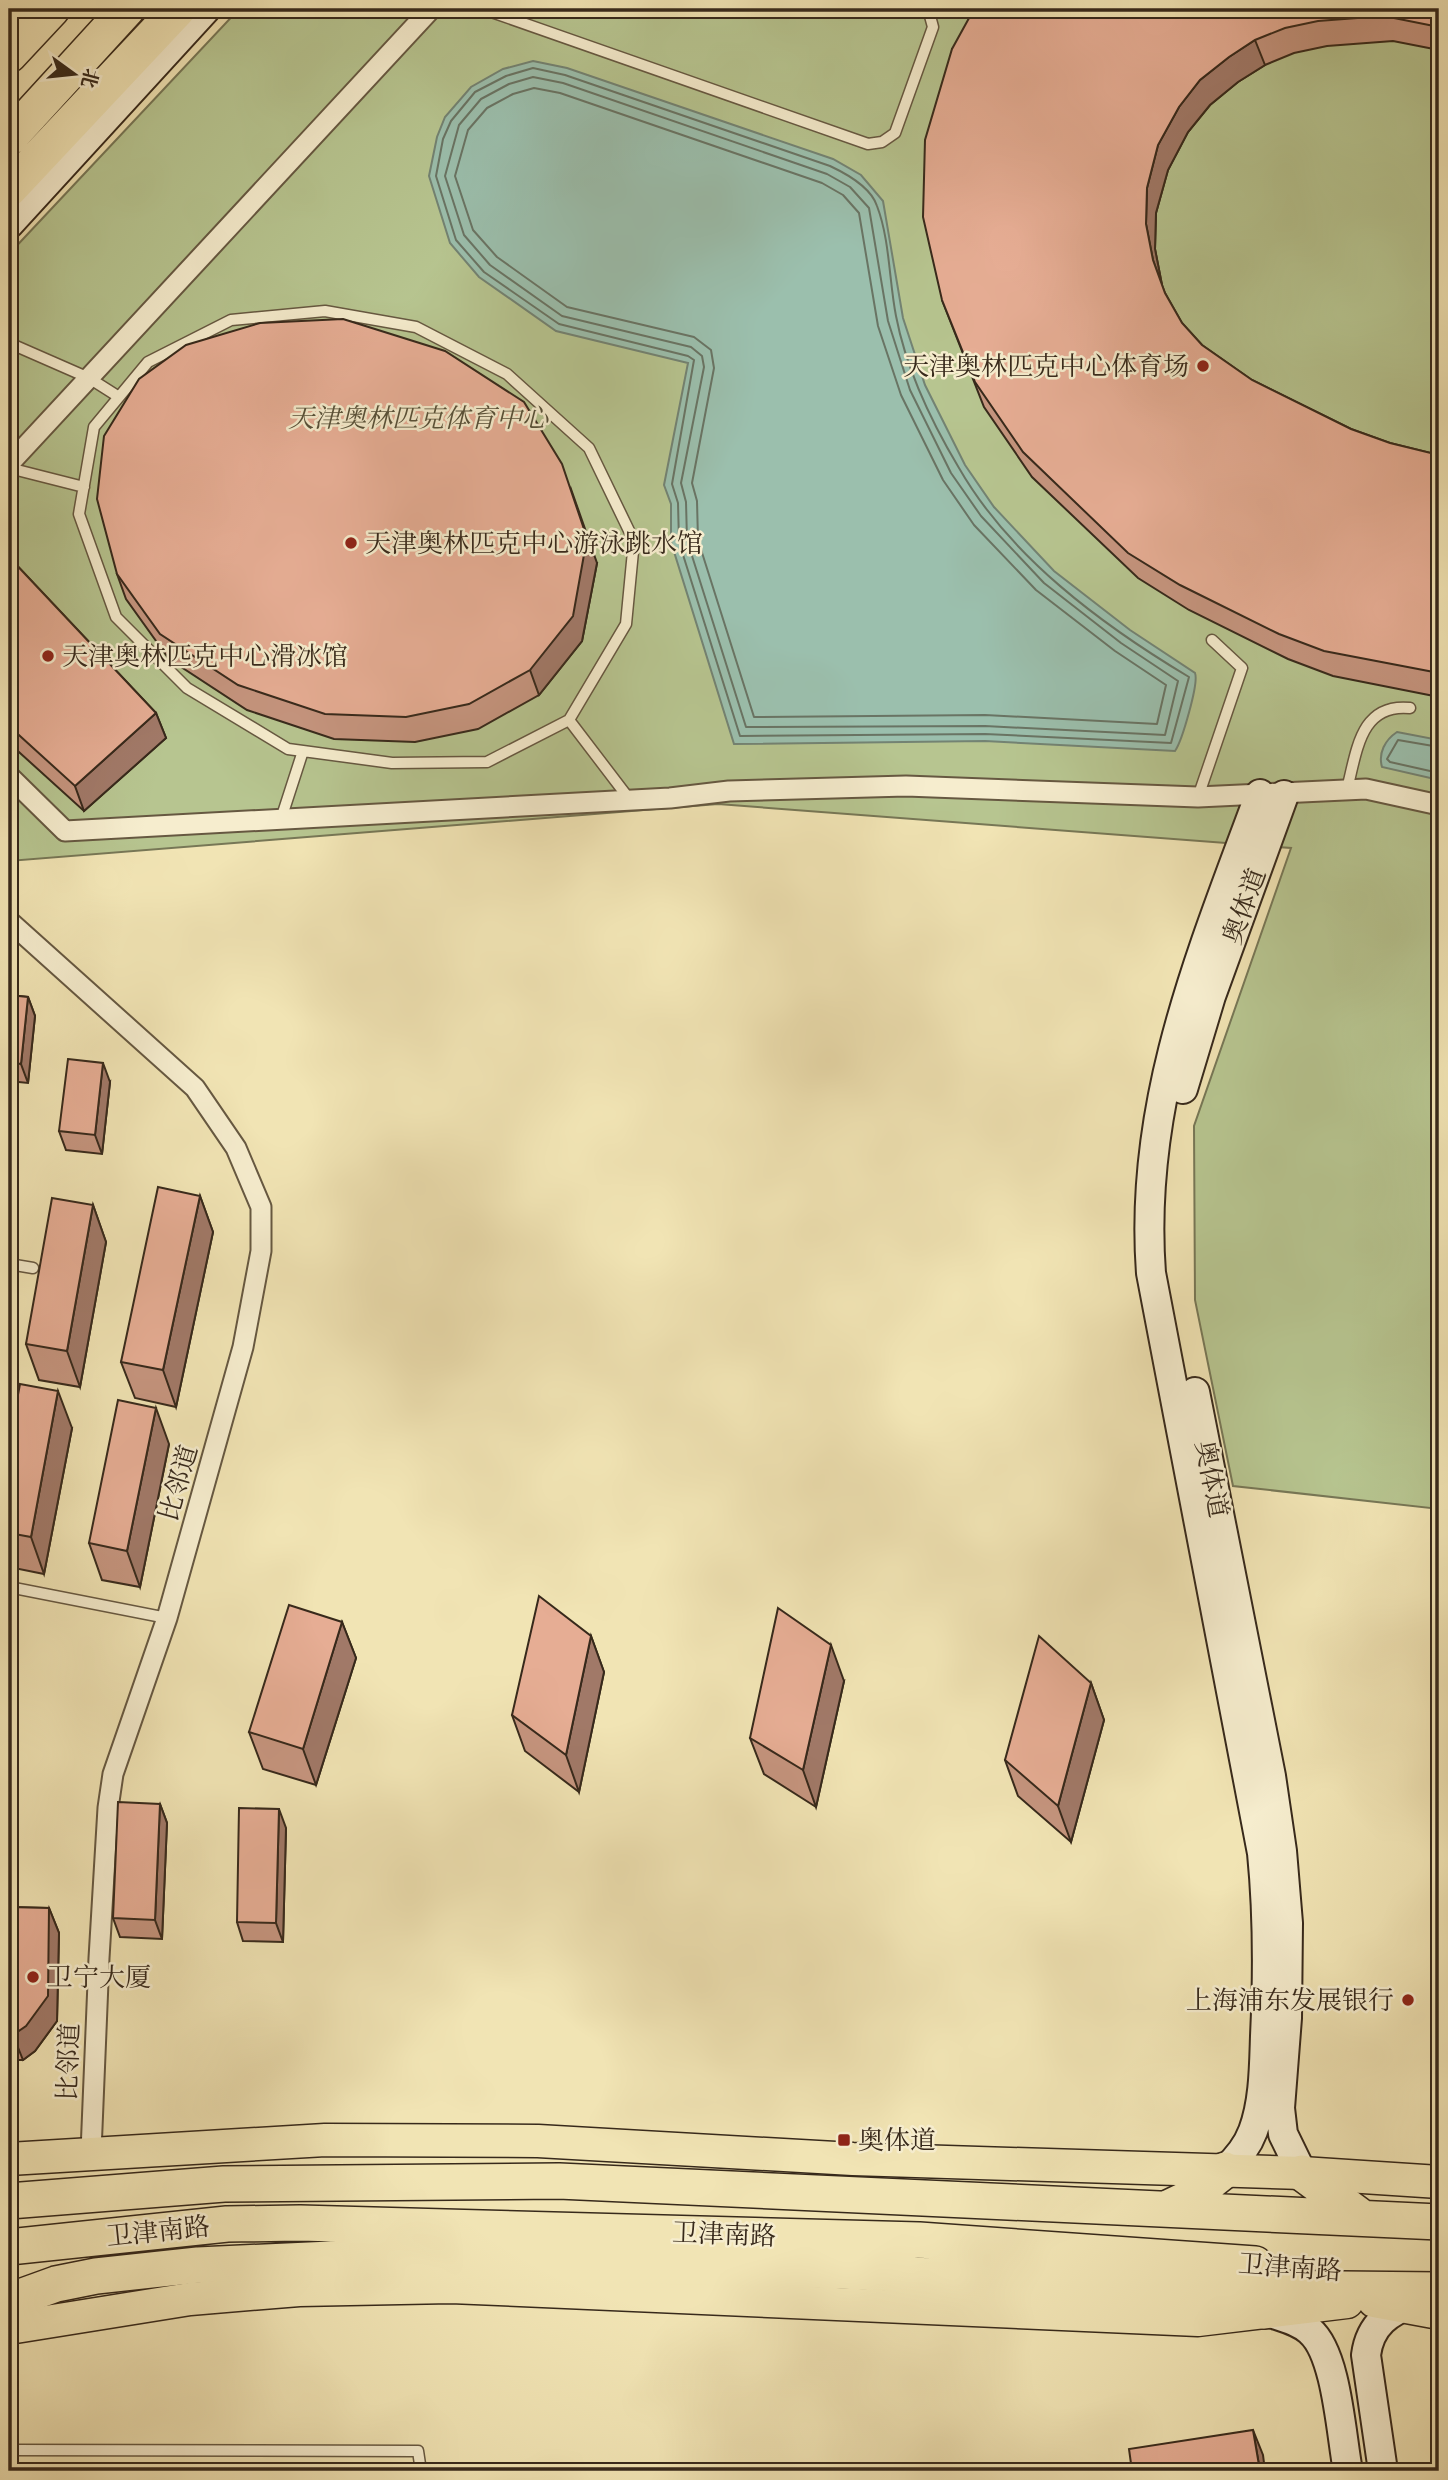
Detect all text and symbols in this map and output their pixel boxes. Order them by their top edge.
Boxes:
north arrow [38,38,108,108]
text: 北 [75,66,104,90]
place label: 天津奥林匹克中心体育场 [903,351,1189,383]
marker: 天津奥林匹克中心体育场 [1195,358,1211,374]
park label: 天津奥林匹克体育中心 [288,403,549,435]
place label: 天津奥林匹克中心游泳跳水馆 [365,528,703,560]
marker: 天津奥林匹克中心游泳跳水馆 [343,535,359,551]
place label: 天津奥林匹克中心滑冰馆 [62,641,348,673]
marker: 天津奥林匹克中心滑冰馆 [40,648,56,664]
street label: 奥体道 [1217,864,1273,948]
street label: 奥体道 [1188,1438,1234,1521]
street label: 比邻道 [153,1441,205,1525]
place label: 卫宁大厦 [47,1962,151,1994]
marker: 卫宁大厦 [25,1969,41,1985]
place label: 上海浦东发展银行 [1186,1985,1394,2017]
marker: 上海浦东发展银行 [1400,1992,1416,2008]
street label: 比邻道 [52,2022,86,2102]
place label: 奥体道 [858,2125,936,2157]
marker: 奥体道 [836,2132,852,2148]
street label: 卫津南路 [105,2211,211,2253]
street label: 卫津南路 [671,2217,776,2253]
street label: 卫津南路 [1237,2248,1343,2288]

